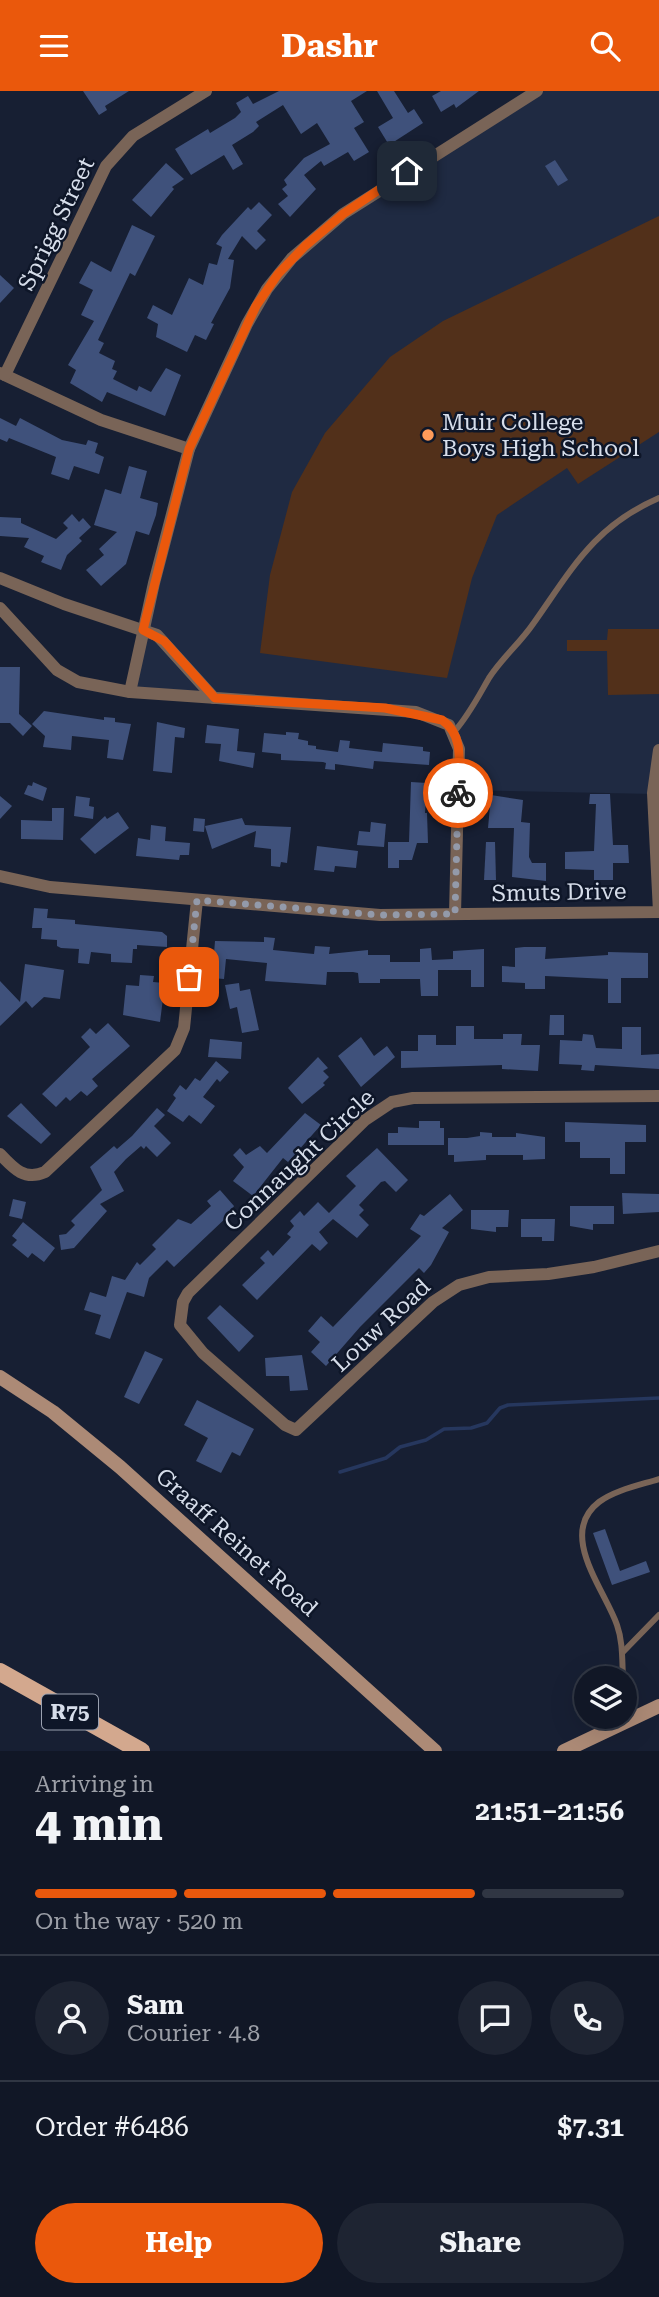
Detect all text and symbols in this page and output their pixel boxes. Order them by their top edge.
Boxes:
icon: menu [35,27,73,65]
text: Dashr [281,27,378,65]
icon: search [586,27,624,65]
pin [377,141,437,201]
icon: home [388,152,426,190]
street label: Sprigg Street [13,153,100,295]
place label: Muir College Boys High School [442,409,639,462]
marker: Muir College Boys High School [420,427,436,443]
courier [423,758,493,828]
icon: bike [439,774,477,812]
street label: Smuts Drive [491,878,627,907]
pin [159,947,219,1007]
icon: bag [170,958,208,996]
street label: Connaught Circle [219,1084,380,1237]
street label: Louw Road [327,1273,436,1378]
street label: Graaff Reinet Road [150,1463,323,1622]
map controls [574,1666,637,1729]
button: layers [574,1666,637,1729]
road number: R75 [42,1695,98,1729]
text: Arriving in [35,1771,154,1798]
text: 21:51–21:56 [475,1796,624,1826]
text: 4 min [35,1797,163,1851]
text: On the way · 520 m [35,1908,243,1935]
button: person [35,1981,109,2055]
button: chat [458,1981,532,2055]
button: phone [550,1981,624,2055]
text: Sam [127,1990,184,2020]
text: Courier · 4.8 [127,2020,260,2047]
text: Order #6486 [35,2112,189,2142]
text: $7.31 [558,2112,624,2142]
button: Help [35,2203,323,2283]
button: Share [337,2203,624,2283]

